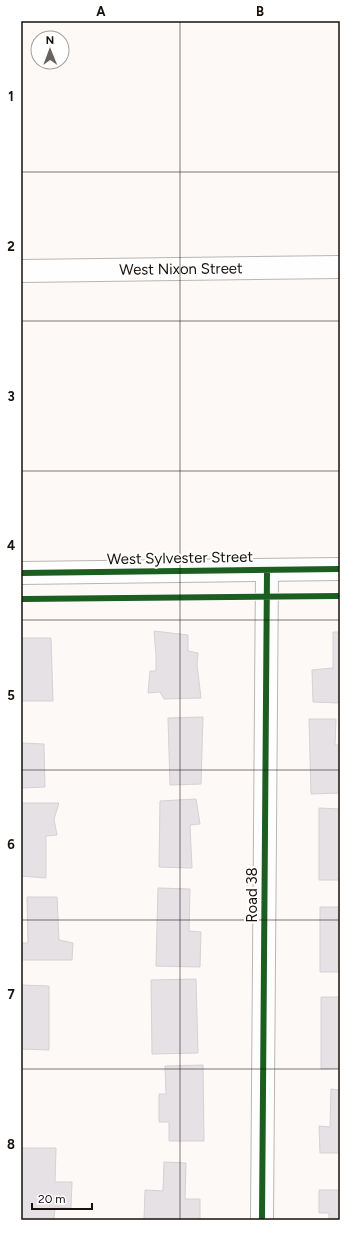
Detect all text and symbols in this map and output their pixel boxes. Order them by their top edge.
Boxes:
text: A [96,4,106,19]
text: B [256,4,264,19]
north arrow [30,30,70,70]
text: N [45,34,54,47]
text: 1 [8,89,14,104]
text: 2 [7,239,15,254]
street label: West Nixon Street [119,259,243,279]
text: 3 [7,389,15,404]
text: 4 [7,538,15,553]
street label: West Sylvester Street [107,548,254,568]
text: 5 [7,688,15,703]
text: 6 [7,837,15,852]
street label: Road 38 [243,867,261,923]
text: 7 [7,987,15,1002]
text: 8 [7,1137,15,1152]
scale bar [32,1185,92,1211]
text: 20 m [38,1192,66,1206]

